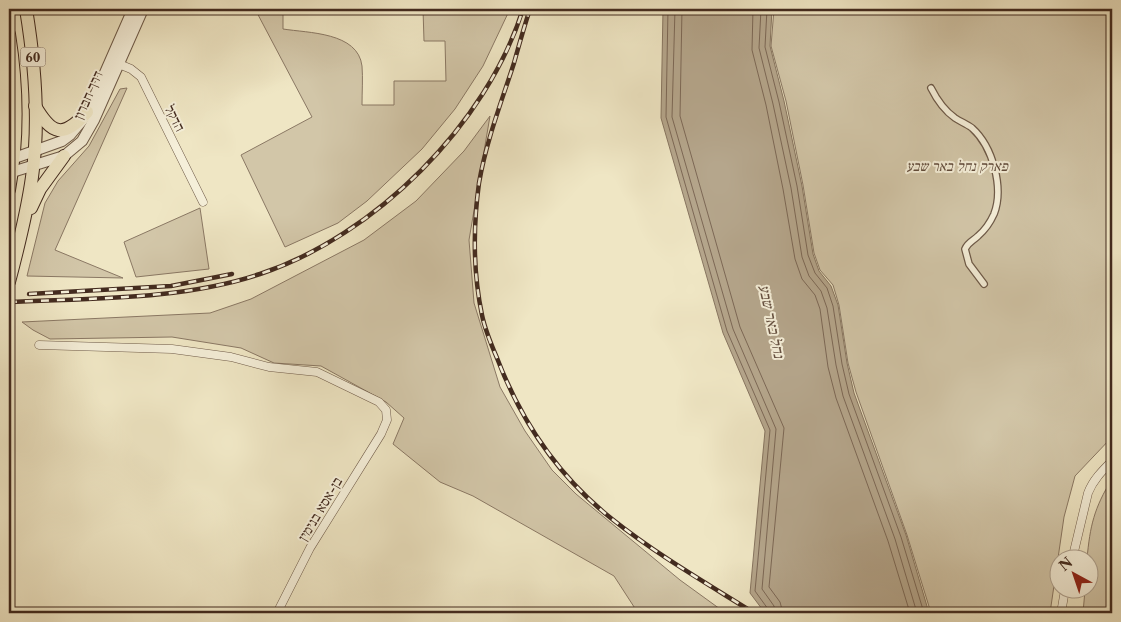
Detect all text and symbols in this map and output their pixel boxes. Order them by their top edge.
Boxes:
road number: 60 [20,48,46,66]
street label: דרך חברון [69,68,107,122]
street label: הדקל [161,102,189,134]
park label: פארק נחל באר שבע [906,157,1009,175]
water label: נחל באר שבע [755,283,789,360]
street label: בן-אסא בנימין [294,473,346,544]
north arrow [1048,550,1098,600]
text: N [1055,553,1076,575]

